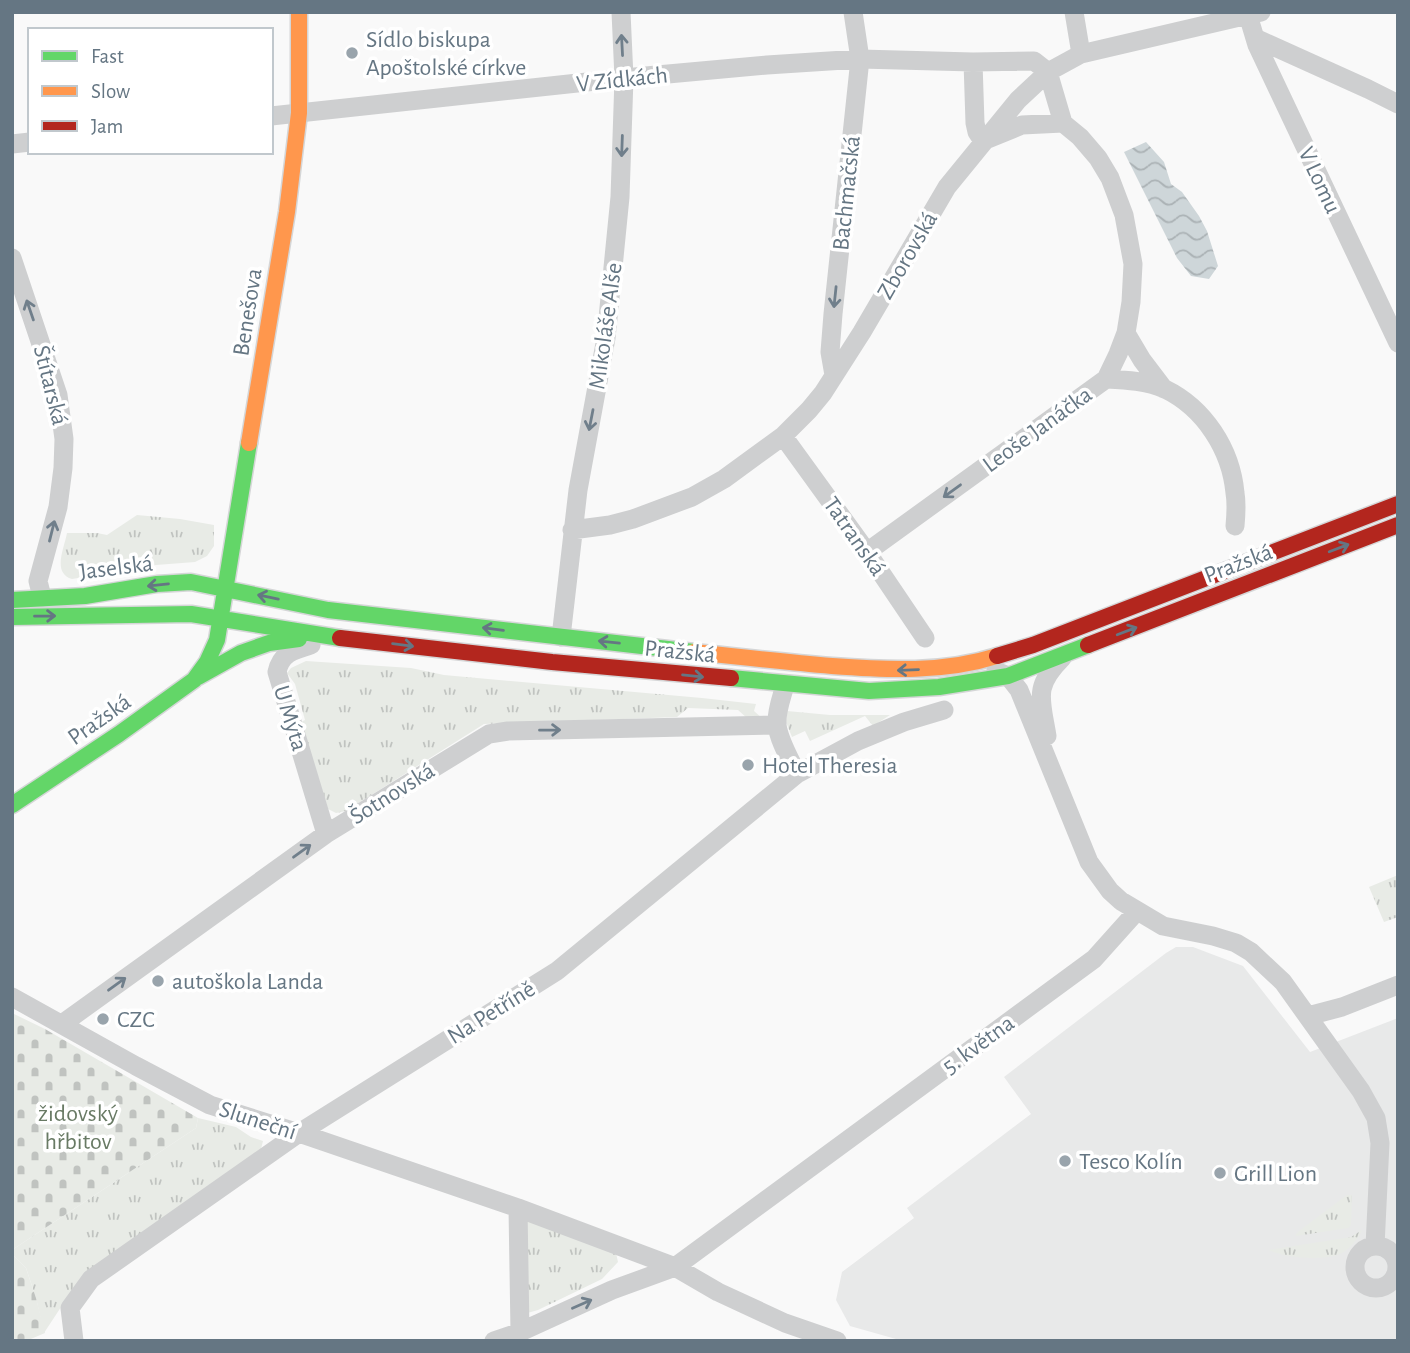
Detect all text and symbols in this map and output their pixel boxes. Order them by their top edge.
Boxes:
legend [28,28,273,154]
place label: Sídlo biskupa Apoštolské církve [366,28,526,80]
one-way arrow [616,34,629,57]
marker: Sídlo biskupa Apoštolské církve [344,45,360,61]
text: Fast [91,46,124,67]
street label: V Zídkách [575,63,669,97]
text: Slow [91,81,130,102]
text: Jam [91,116,123,137]
one-way arrow [615,134,628,157]
street label: Bachmačská [829,134,865,252]
street label: V Lomu [1293,144,1345,217]
street label: Zborovská [873,208,942,303]
street label: Mikoláše Alše [585,261,627,391]
street label: Benešova [229,267,267,358]
one-way arrow [828,285,841,308]
one-way arrow [23,299,35,321]
street label: Štítarská [29,343,72,428]
street label: Leoše Janáčka [979,382,1097,477]
one-way arrow [584,408,597,431]
one-way arrow [943,484,962,498]
street label: Tatranská [819,493,890,580]
one-way arrow [46,520,59,543]
street label: Pražská [1201,540,1276,588]
one-way arrow [1327,541,1349,554]
street label: Jaselská [78,552,154,584]
one-way arrow [147,578,169,591]
one-way arrow [257,590,280,604]
one-way arrow [33,609,56,623]
one-way arrow [482,622,505,635]
one-way arrow [1116,624,1137,637]
one-way arrow [598,635,621,648]
street label: Pražská [643,636,716,668]
one-way arrow [391,638,414,651]
one-way arrow [897,663,920,676]
one-way arrow [681,669,704,682]
street label: U Mýta [269,683,311,754]
street label: Pražská [64,690,136,750]
one-way arrow [538,723,561,737]
place label: Hotel Theresia [762,754,898,778]
marker: Hotel Theresia [740,757,756,773]
street label: Šotnovská [345,758,439,829]
one-way arrow [292,844,311,858]
place label: autoškola Landa [172,970,323,994]
marker: autoškola Landa [150,973,166,989]
one-way arrow [107,977,126,991]
street label: Na Petříně [444,977,540,1049]
place label: CZC [117,1008,155,1032]
marker: CZC [95,1011,111,1027]
street label: 5. května [938,1011,1019,1079]
street label: Sluneční [216,1097,299,1145]
park label: židovský hřbitov [38,1102,118,1154]
place label: Tesco Kolín [1079,1150,1183,1174]
marker: Tesco Kolín [1057,1153,1073,1169]
place label: Grill Lion [1234,1162,1317,1186]
marker: Grill Lion [1212,1165,1228,1181]
one-way arrow [571,1297,592,1310]

